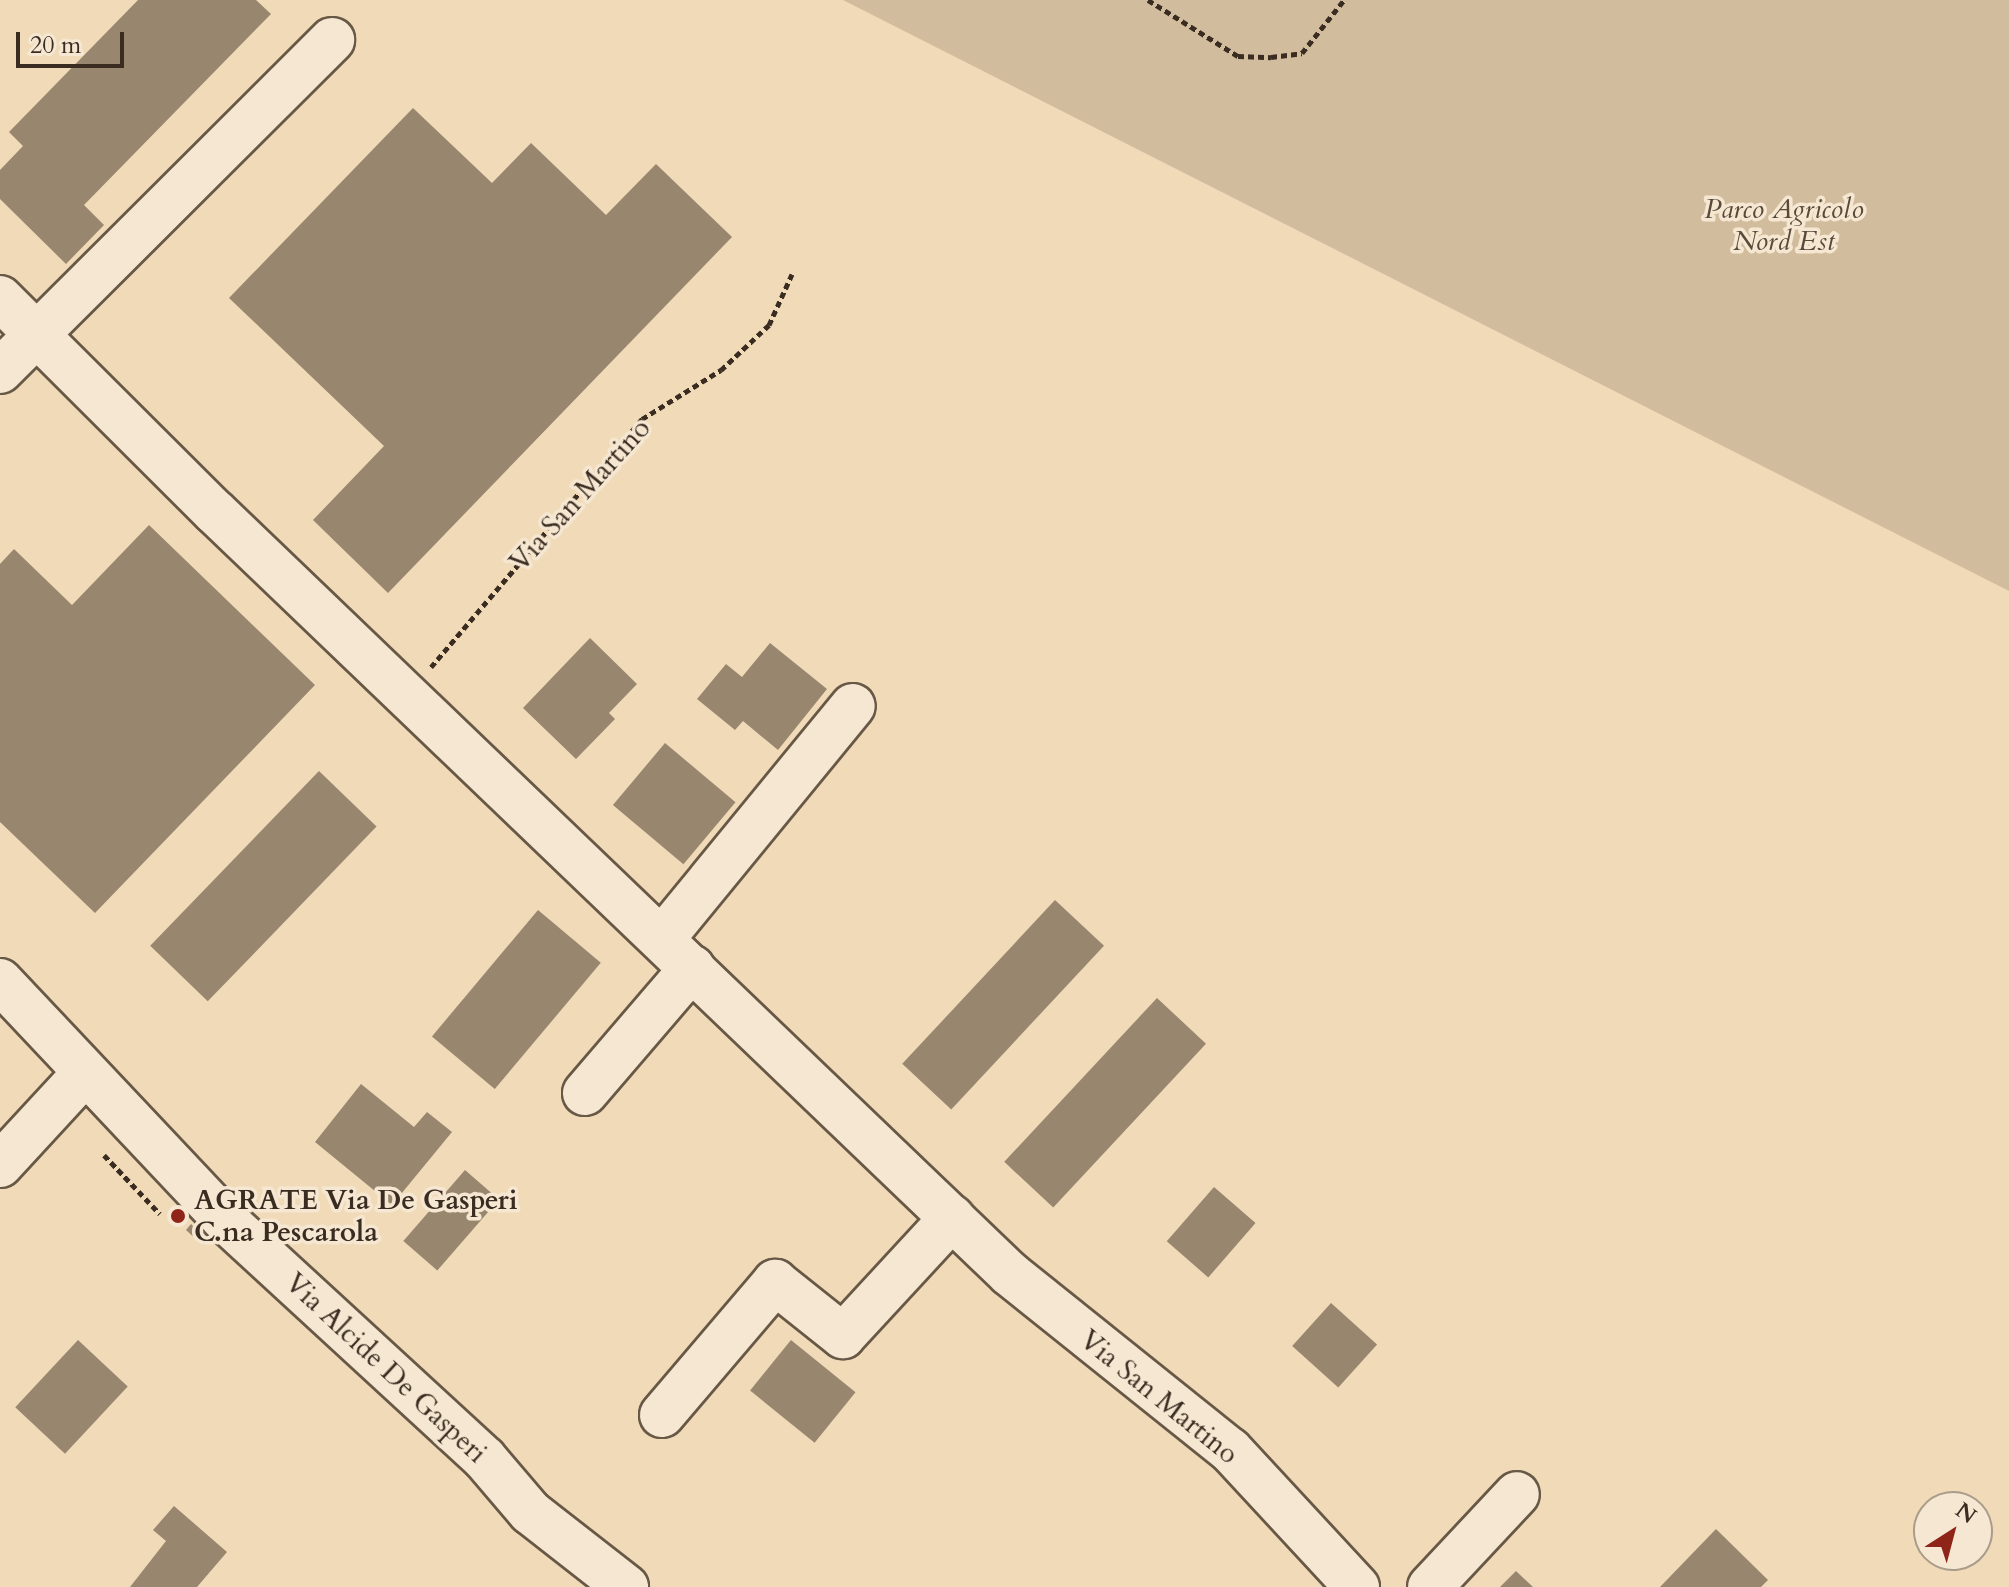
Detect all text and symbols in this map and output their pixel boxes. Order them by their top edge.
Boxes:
scale bar [20,16,128,66]
text: 20 m [30,29,81,62]
park label: Parco Agricolo Nord Est [1704,192,1864,258]
street label: Via San Martino [503,412,657,578]
place label: AGRATE Via De Gasperi C.na Pescarola [194,1183,518,1249]
marker: AGRATE Via De Gasperi C.na Pescarola [169,1207,187,1225]
street label: Via Alcide De Gasperi [278,1266,494,1470]
street label: Via San Martino [1073,1323,1245,1471]
north arrow [1913,1491,1993,1571]
text: N [1949,1495,1982,1531]

